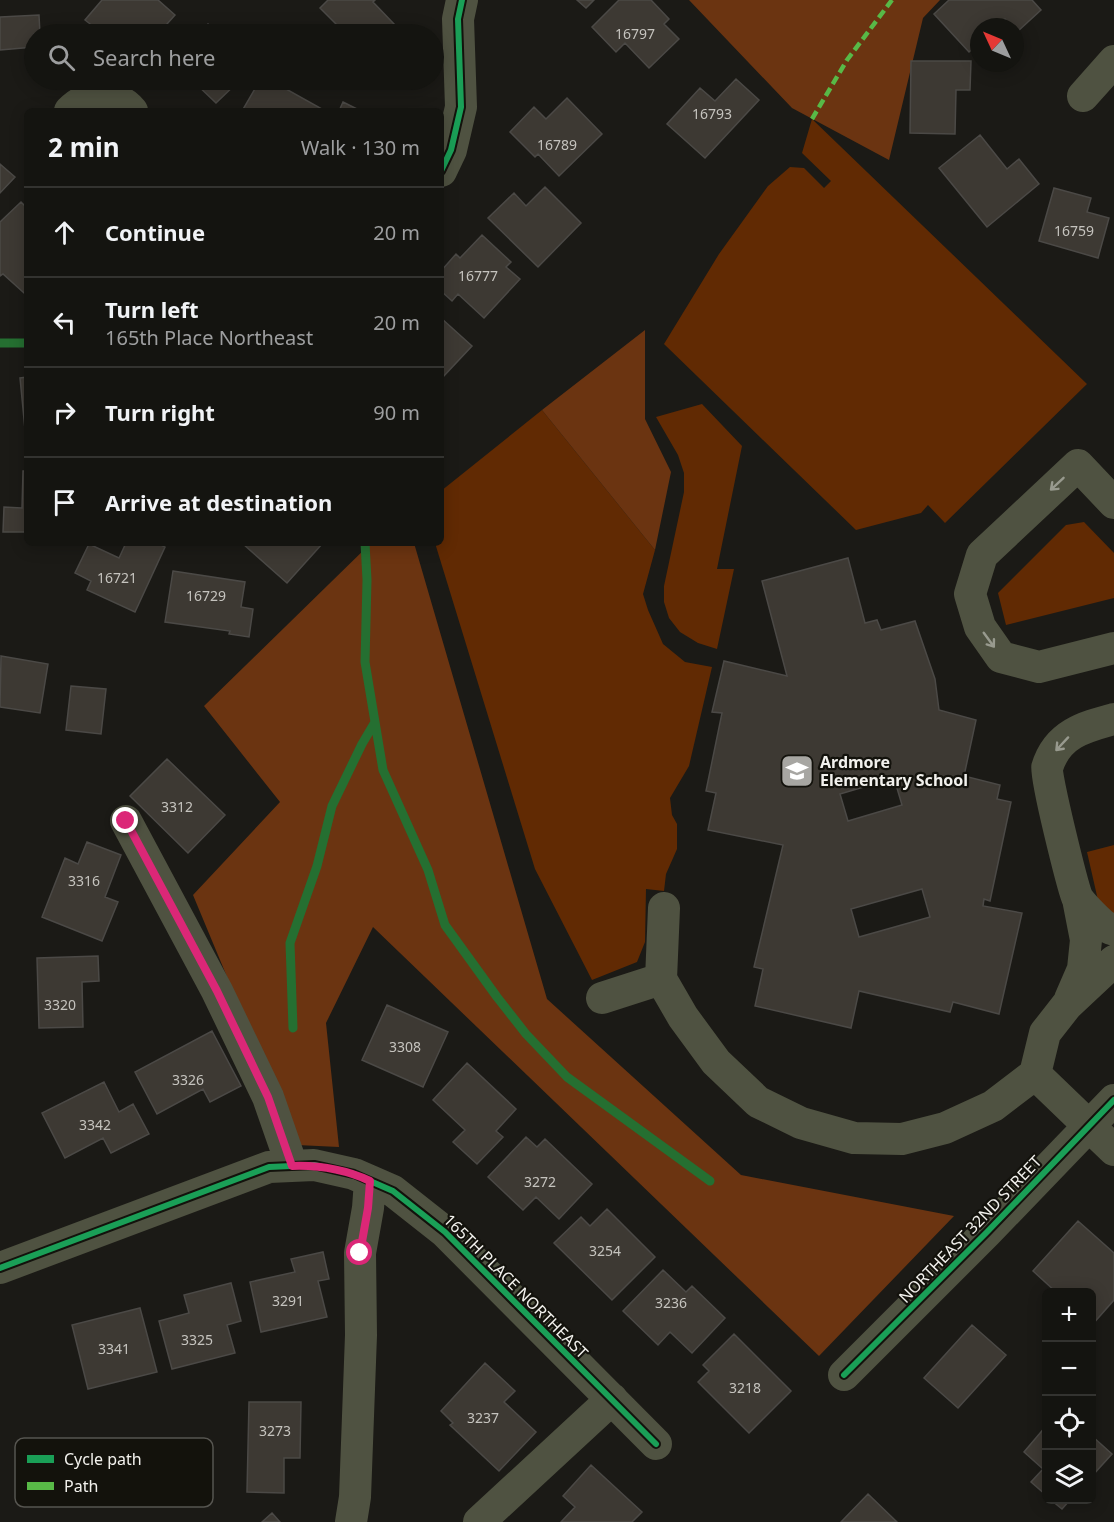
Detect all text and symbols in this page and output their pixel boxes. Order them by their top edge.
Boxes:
north arrow [970,18,1024,72]
search box [24,24,444,90]
house number: 16797 [615,24,655,43]
icon: search [45,41,78,74]
text: Search here [93,42,215,72]
house number: 16793 [692,104,732,123]
text: 2 min [48,129,120,165]
text: Walk · 130 m [301,134,420,161]
house number: 16789 [537,135,577,154]
icon: ahead [48,216,81,249]
text: Continue [105,217,205,247]
text: 20 m [373,219,420,246]
house number: 16759 [1054,221,1094,240]
house number: 16777 [458,266,498,285]
text: Turn left [105,294,199,324]
icon: left [48,306,81,339]
text: 20 m [373,309,420,336]
text: 165th Place Northeast [105,324,313,351]
icon: right [48,396,81,429]
text: Turn right [105,397,215,427]
text: 90 m [373,399,420,426]
one-way arrow [1050,477,1065,491]
icon: arrive [48,486,81,519]
text: Arrive at destination [105,487,332,517]
house number: 16721 [97,568,137,587]
house number: 16729 [186,586,226,605]
one-way arrow [983,632,995,648]
one-way arrow [1055,736,1070,751]
place label: Ardmore Elementary School [820,751,968,791]
school or university icon: Ardmore Elementary School [779,753,815,789]
house number: 3312 [161,797,193,816]
route end [112,807,138,833]
house number: 3316 [68,871,100,890]
house number: 3320 [44,995,76,1014]
house number: 3308 [389,1037,421,1056]
house number: 3326 [172,1070,204,1089]
house number: 3342 [79,1115,111,1134]
street label: NORTHEAST 32ND STREET [894,1150,1046,1307]
house number: 3272 [524,1172,556,1191]
street label: 165TH PLACE NORTHEAST [439,1209,593,1363]
route start [346,1239,372,1265]
house number: 3254 [589,1241,621,1260]
map controls [1042,1288,1096,1504]
button: + [1042,1288,1096,1342]
house number: 3291 [272,1291,304,1310]
house number: 3236 [655,1293,687,1312]
house number: 3325 [181,1330,213,1349]
house number: 3341 [98,1339,130,1358]
button: − [1042,1342,1096,1396]
house number: 3218 [729,1378,761,1397]
button: locate [1042,1396,1096,1450]
house number: 3237 [467,1408,499,1427]
house number: 3273 [259,1421,291,1440]
legend [15,1438,213,1507]
text: Cycle path [64,1448,142,1470]
button: layers [1042,1450,1096,1504]
text: Path [64,1475,98,1497]

